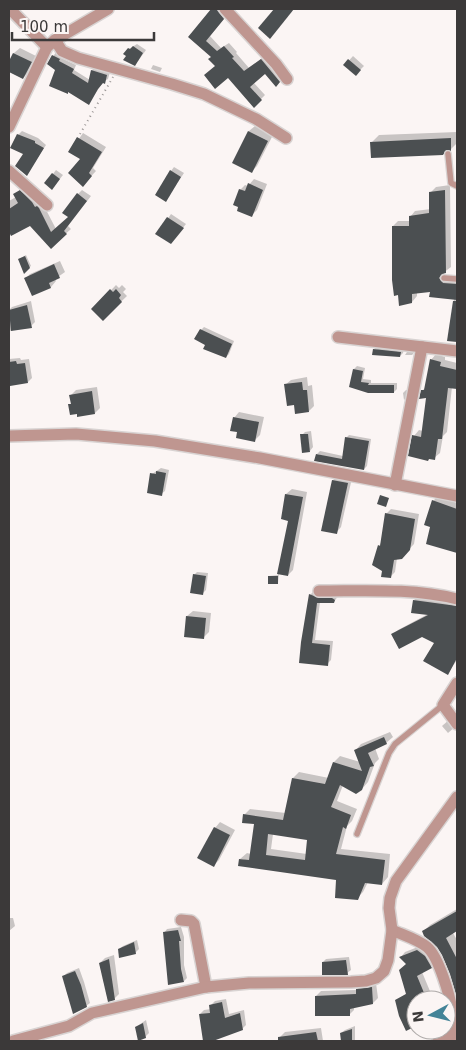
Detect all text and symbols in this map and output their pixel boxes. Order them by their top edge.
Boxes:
scale bar [12,10,155,42]
text: 100 m [20,18,68,36]
north arrow [406,990,456,1040]
text: N [409,1010,427,1023]

